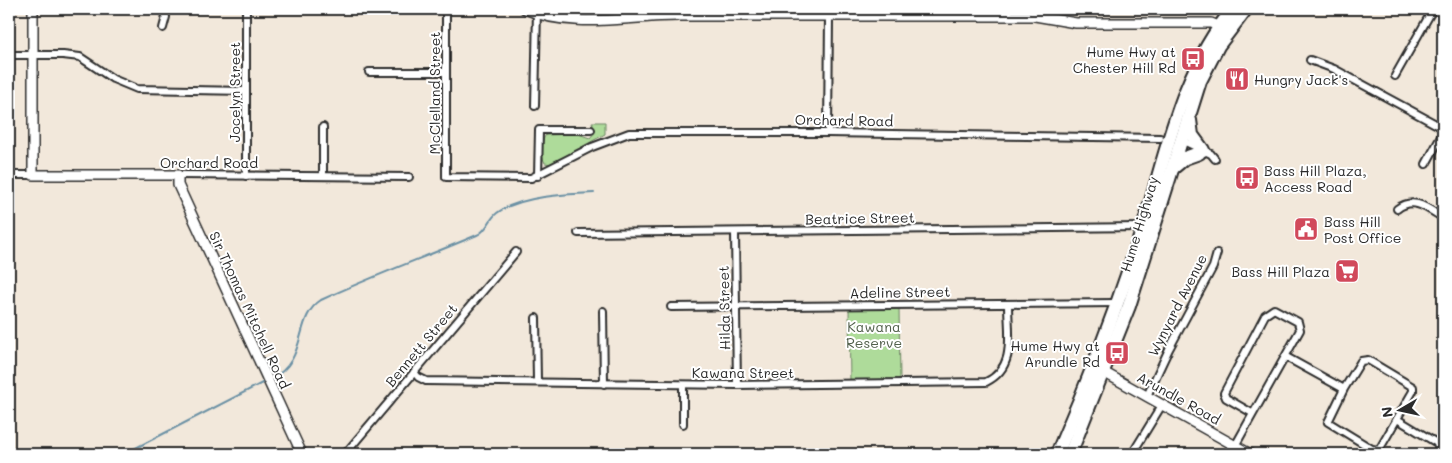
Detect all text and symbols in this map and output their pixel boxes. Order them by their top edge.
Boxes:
street label: McClelland Street [425,32,444,155]
street label: Jocelyn Street [225,42,244,142]
place label: Hume Hwy at Chester Hill Rd [1073,42,1176,77]
bus stop icon: Hume Hwy at Chester Hill Rd [1180,46,1206,72]
restaurant icon: Hungry Jack's [1224,66,1250,92]
place label: Hungry Jack's [1254,70,1348,89]
street label: Orchard Road [795,110,893,130]
street label: Orchard Road [160,153,258,172]
place label: Bass Hill Plaza, Access Road [1264,161,1367,196]
bus stop icon: Bass Hill Plaza, Access Road [1234,165,1260,191]
street label: Hume Highway [1115,174,1163,274]
street label: Beatrice Street [805,208,915,228]
place label: Bass Hill Post Office [1324,212,1401,247]
public building icon: Bass Hill Post Office [1293,216,1319,242]
street label: Sir Thomas Mitchell Road [205,228,295,392]
street label: Wynyard Avenue [1143,251,1211,359]
supermarket icon: Bass Hill Plaza [1334,258,1360,284]
place label: Bass Hill Plaza [1231,262,1330,281]
street label: Hilda Street [714,266,734,350]
street label: Adeline Street [850,282,950,302]
street label: Bennett Street [381,299,461,391]
park label: Kawana Reserve [846,317,902,352]
place label: Hume Hwy at Arundle Rd [1011,336,1100,371]
bus stop icon: Hume Hwy at Arundle Rd [1104,340,1130,366]
street label: Kawana Street [692,363,794,382]
street label: Arundle Road [1134,367,1224,429]
north arrow [1374,386,1424,436]
text: N [1376,405,1397,419]

